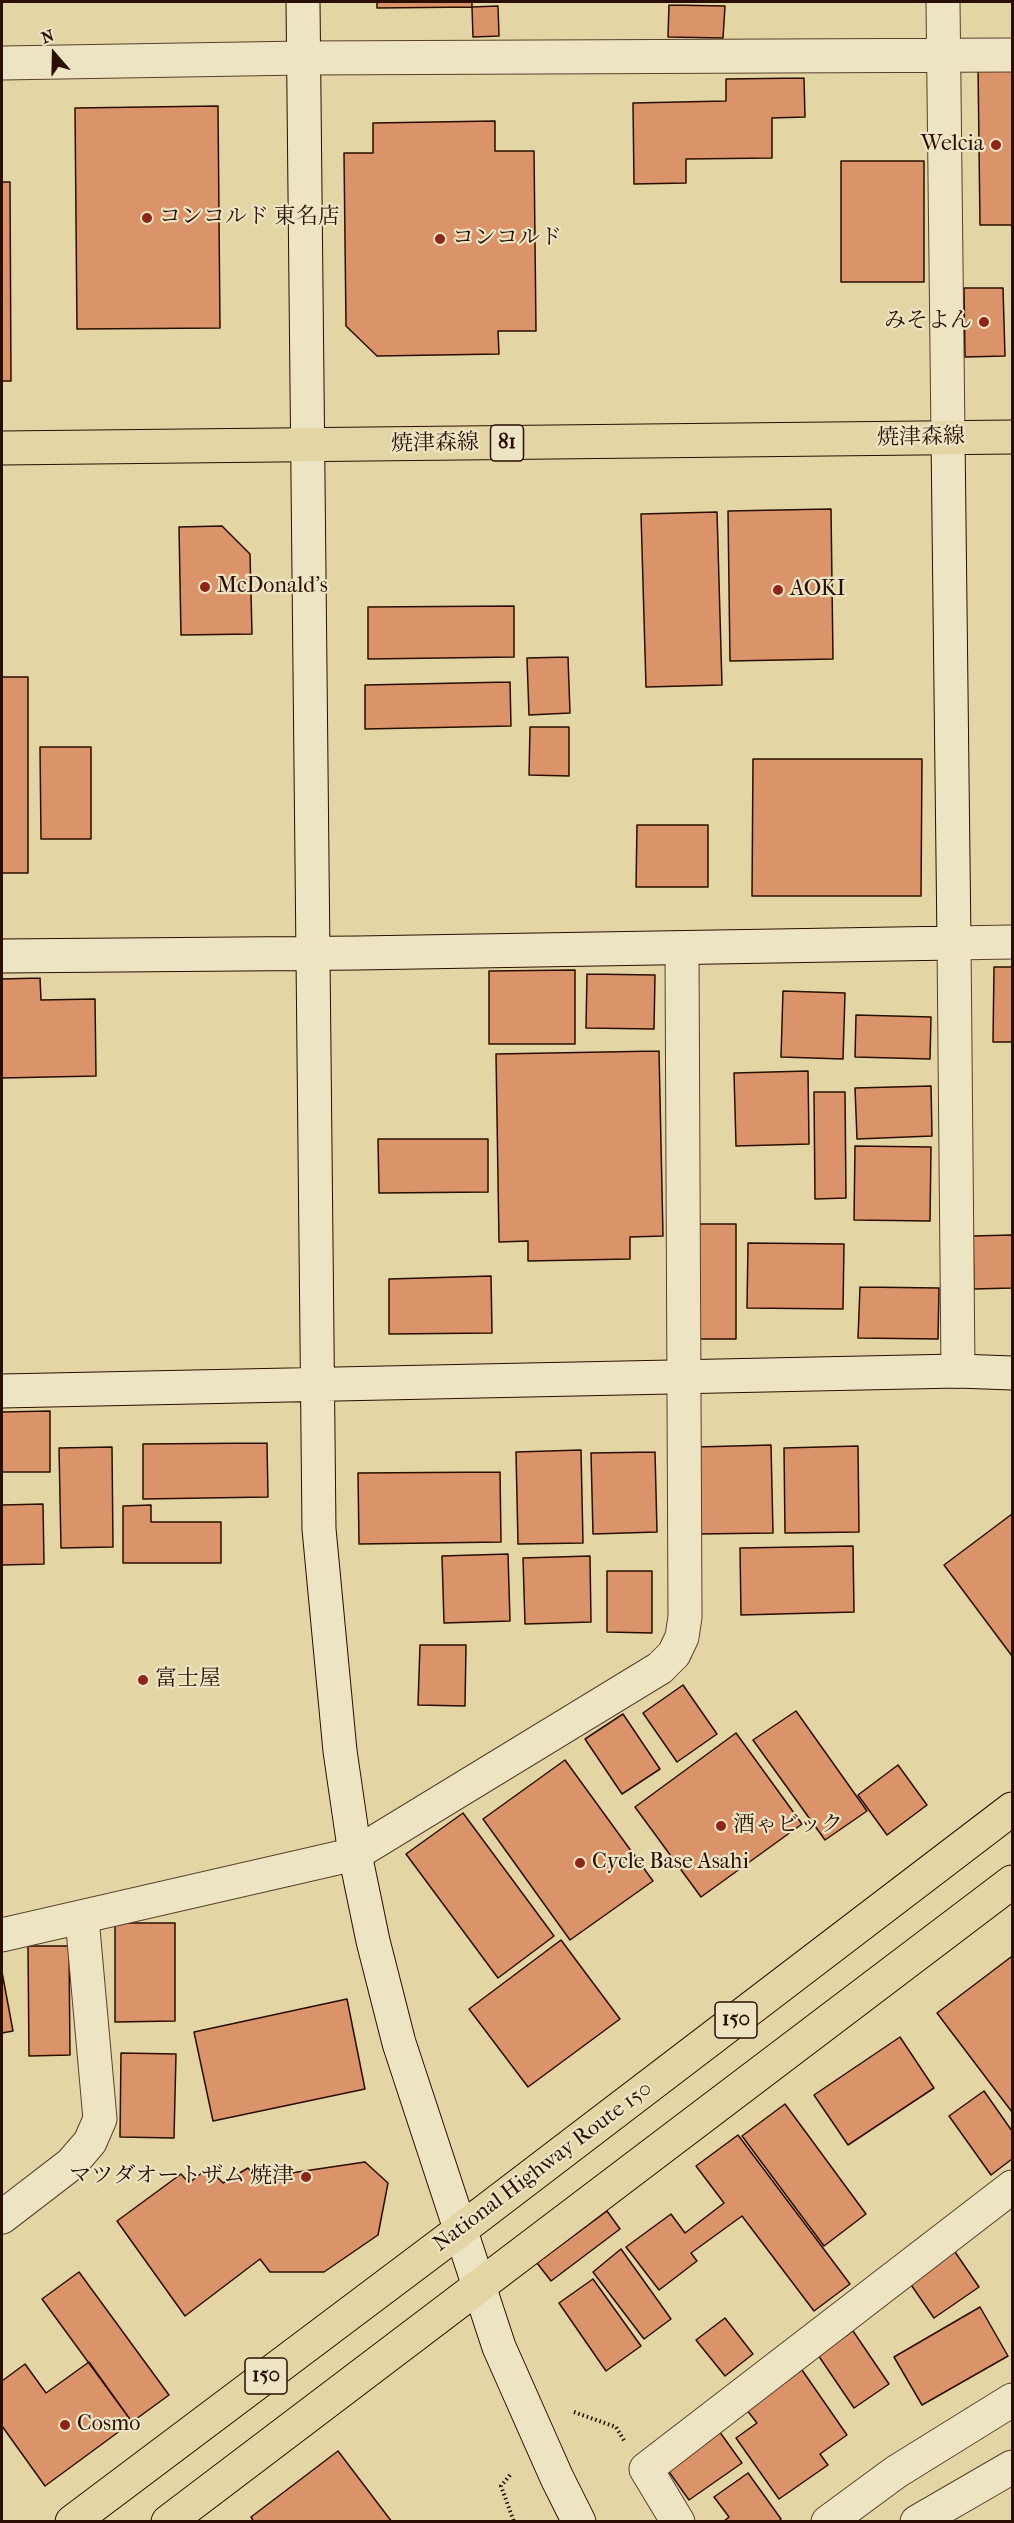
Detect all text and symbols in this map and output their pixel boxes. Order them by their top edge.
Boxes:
north arrow [24,24,84,84]
text: N [39,26,57,48]
place label: Welcia [921,132,984,158]
marker: Welcia [989,138,1003,152]
place label: コンコルド 東名店 [159,205,340,231]
marker: コンコルド 東名店 [140,211,154,225]
place label: コンコルド [452,226,562,252]
marker: コンコルド [433,232,447,246]
place label: みそよん [884,309,972,335]
marker: みそよん [977,315,991,329]
street label: 焼津森線 [877,424,965,452]
road number: 81 [490,425,524,461]
street label: 焼津森線 [391,430,479,458]
place label: McDonald's [217,574,328,600]
place label: AOKI [790,577,845,603]
marker: McDonald's [198,580,212,594]
marker: AOKI [771,583,785,597]
place label: 富士屋 [155,1667,221,1693]
marker: 富士屋 [136,1673,150,1687]
place label: 酒ゃビック [733,1813,843,1839]
marker: 酒ゃビック [714,1819,728,1833]
place label: Cycle Base Asahi [592,1850,749,1876]
marker: Cycle Base Asahi [573,1856,587,1870]
road number: 150 [715,2002,757,2038]
street label: National Highway Route 150 [428,2076,658,2258]
place label: マツダオートザム 焼津 [69,2164,294,2190]
marker: マツダオートザム 焼津 [299,2170,313,2184]
road number: 150 [245,2358,287,2394]
place label: Cosmo [77,2412,140,2438]
marker: Cosmo [58,2418,72,2432]

